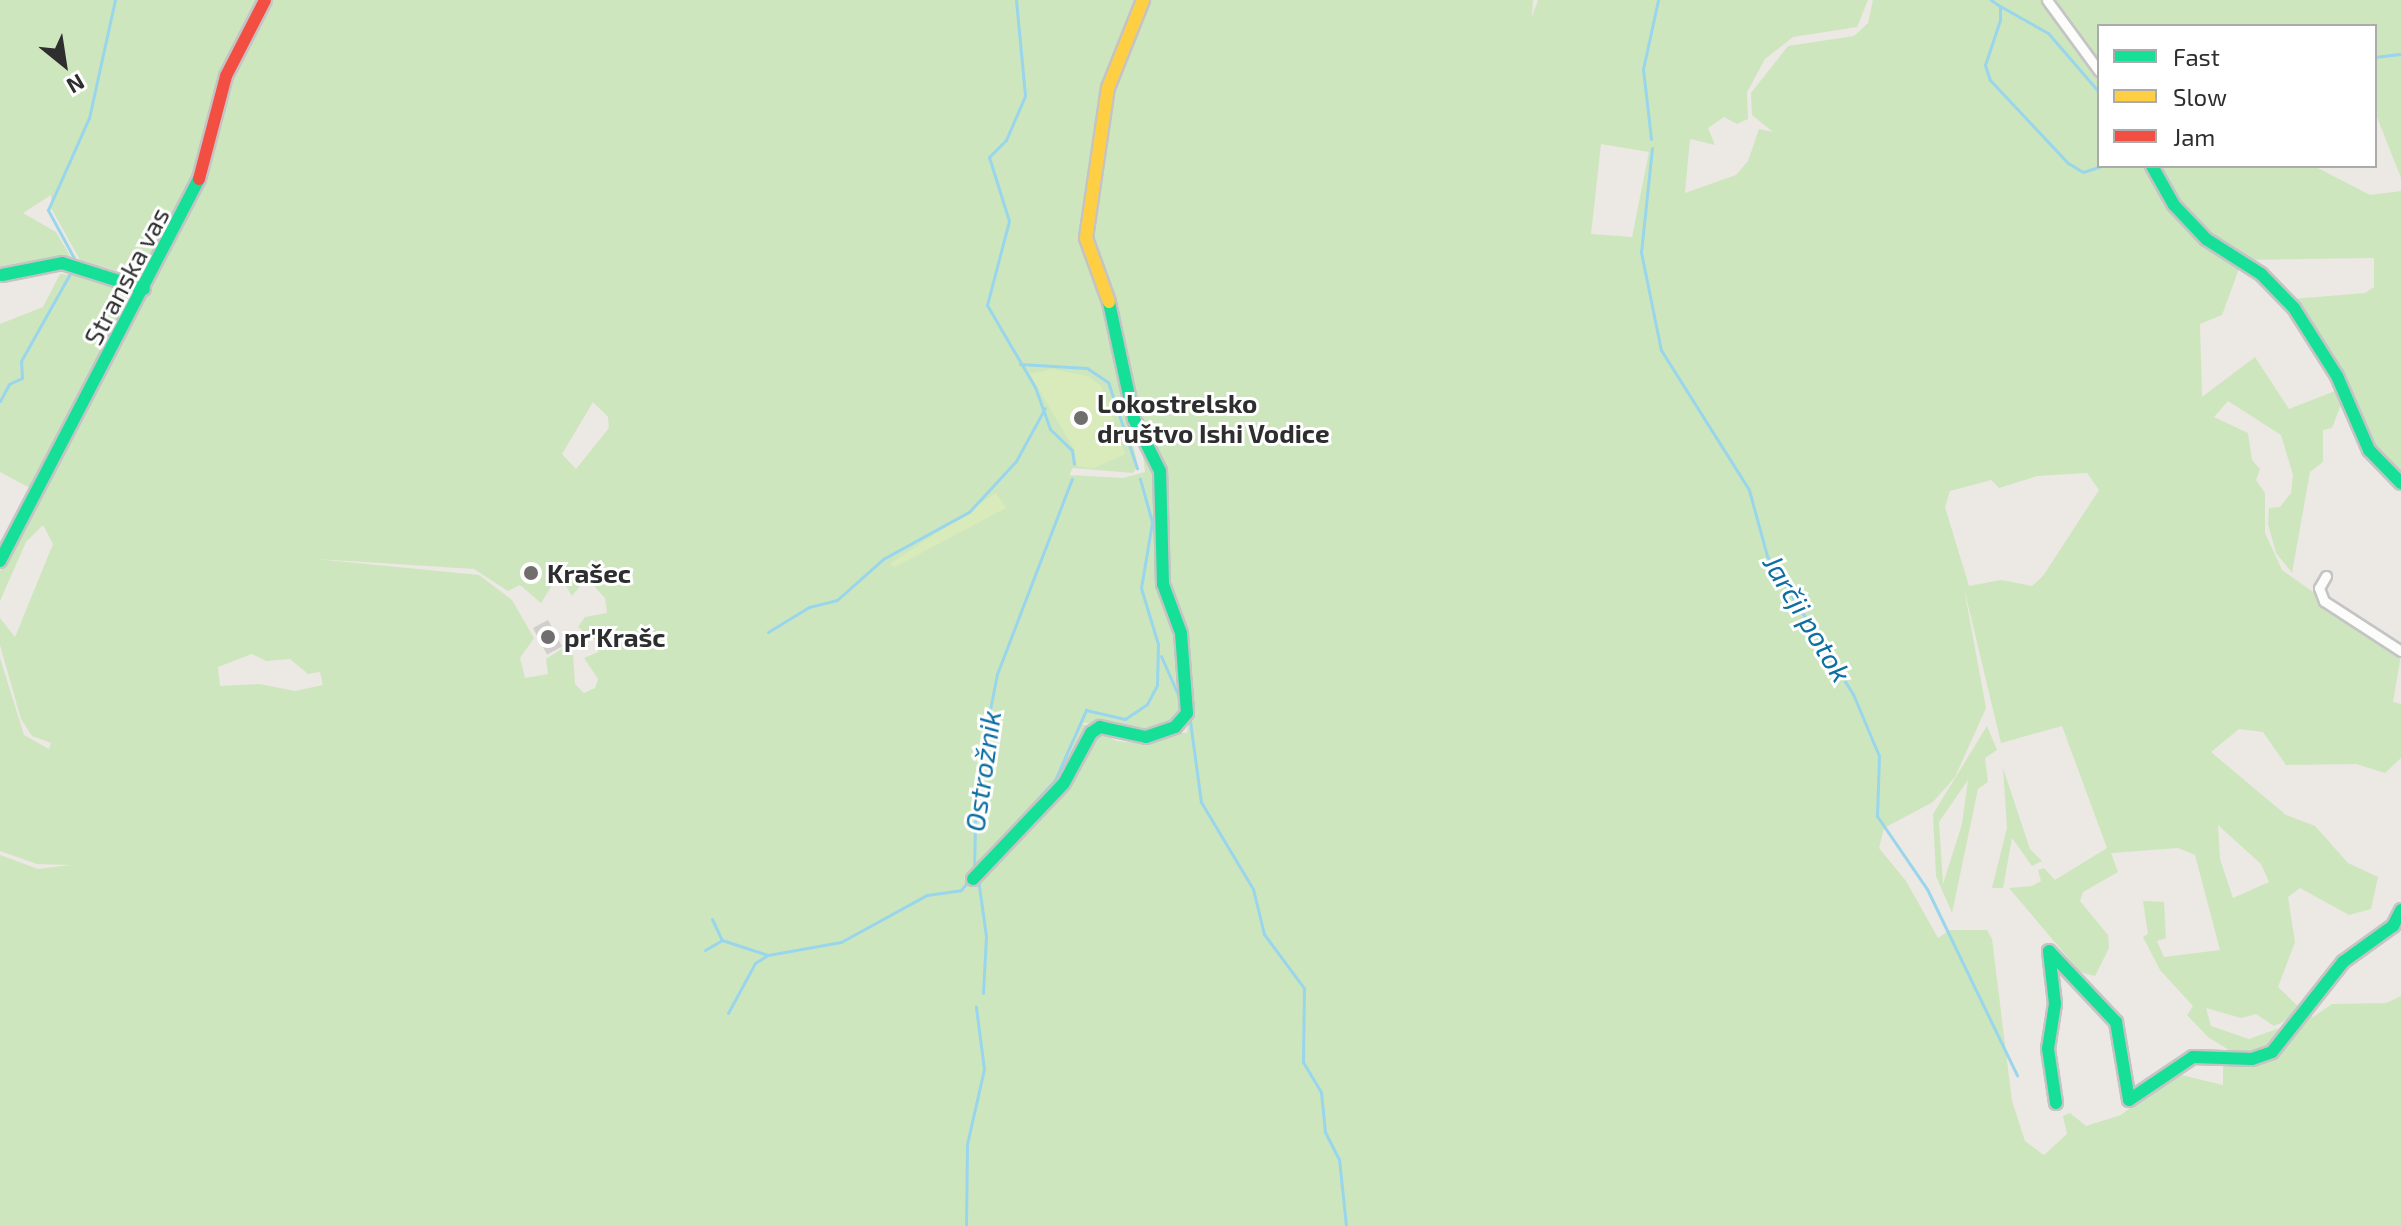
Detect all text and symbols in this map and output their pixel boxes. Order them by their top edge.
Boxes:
north arrow [24,24,104,104]
legend [2097,24,2377,168]
text: Fast [2173,42,2220,71]
text: N [63,70,89,100]
text: Slow [2173,82,2227,111]
text: Jam [2173,122,2215,151]
street label: Stranska vas [77,202,175,350]
place label: Lokostrelsko društvo Ishi Vodice [1097,387,1330,448]
marker: Lokostrelsko društvo Ishi Vodice [1072,409,1090,427]
water label: Jarčji potok [1757,548,1859,688]
place label: Krašec [547,557,631,589]
marker: Krašec [522,564,540,582]
place label: pr'Krašc [564,621,666,653]
marker: pr'Krašc [539,628,557,646]
water label: Ostrožnik [957,708,1007,834]

